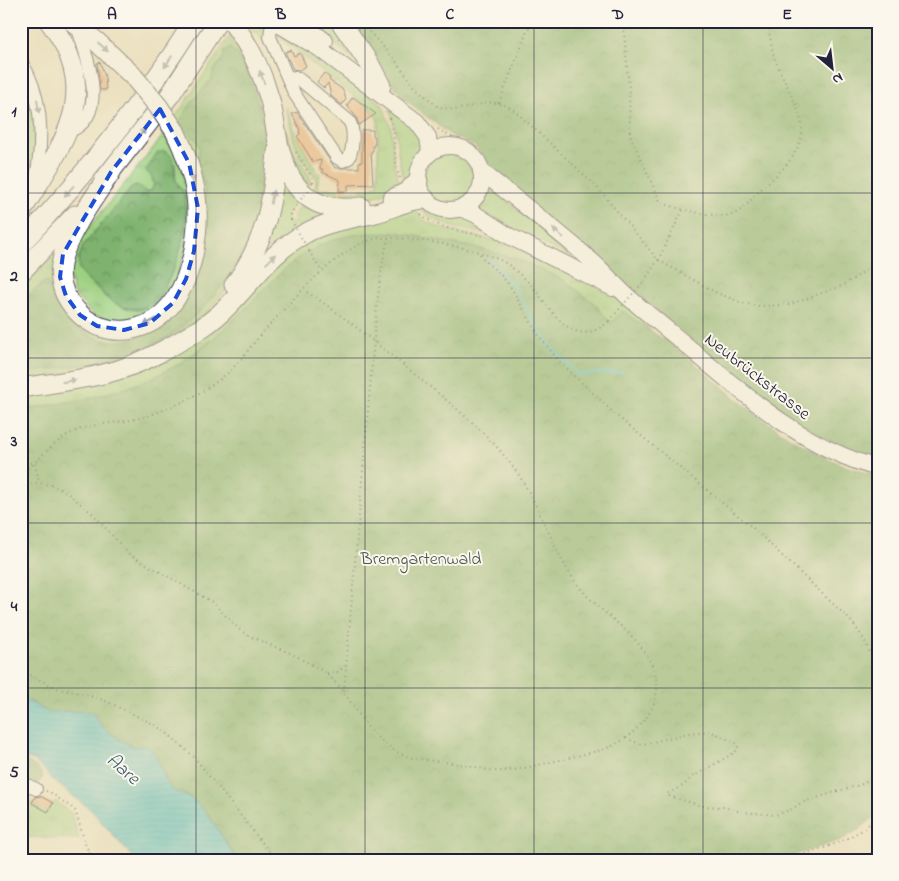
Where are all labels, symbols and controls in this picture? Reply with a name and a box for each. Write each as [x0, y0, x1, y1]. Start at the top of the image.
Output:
text: A [107, 3, 117, 27]
text: B [275, 3, 287, 27]
text: C [446, 3, 455, 27]
text: D [611, 3, 624, 27]
text: E [782, 3, 792, 27]
one-way arrow [97, 42, 110, 53]
north arrow [806, 42, 856, 92]
one-way arrow [163, 55, 173, 69]
text: N [828, 67, 847, 90]
one-way arrow [258, 69, 266, 84]
one-way arrow [35, 98, 43, 114]
text: 1 [11, 100, 17, 124]
one-way arrow [136, 127, 146, 141]
one-way arrow [188, 169, 196, 184]
one-way arrow [63, 184, 75, 196]
one-way arrow [269, 188, 277, 204]
one-way arrow [552, 228, 565, 239]
one-way arrow [265, 254, 277, 266]
text: 2 [9, 265, 18, 289]
one-way arrow [143, 318, 156, 327]
street label: Neubrückstrasse [698, 328, 816, 428]
one-way arrow [62, 376, 78, 384]
text: 3 [10, 430, 18, 454]
park label: Bremgartenwald [360, 547, 481, 574]
text: 4 [10, 595, 18, 619]
water label: Aare [100, 748, 146, 793]
text: 5 [9, 761, 19, 785]

